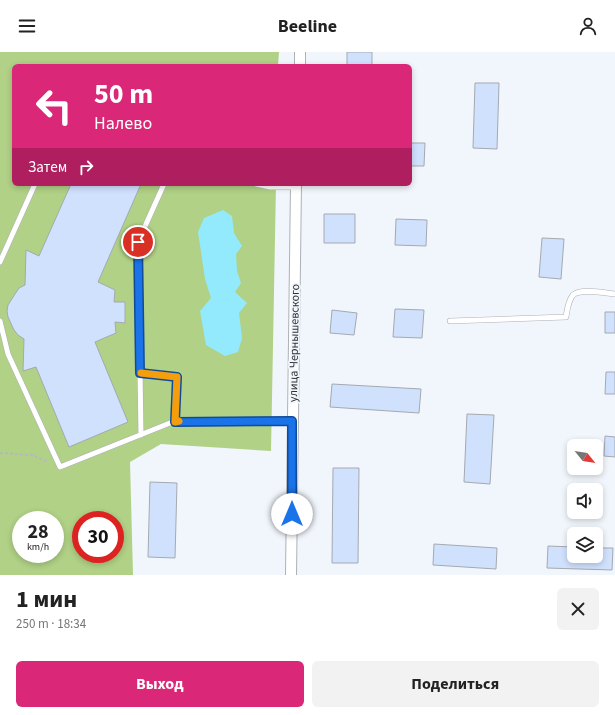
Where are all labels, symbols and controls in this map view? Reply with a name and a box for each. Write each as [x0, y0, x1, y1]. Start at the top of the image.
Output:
text: Beeline [278, 14, 337, 39]
icon: menu [16, 15, 38, 37]
icon: person [577, 15, 599, 37]
text: 50 m [94, 74, 153, 114]
icon: left [28, 80, 80, 132]
text: Налево [94, 111, 152, 136]
icon: right [75, 156, 97, 178]
text: Затем [28, 157, 67, 178]
pin [121, 225, 155, 259]
icon: arrive [127, 231, 149, 253]
street label: улица Чернышевского [285, 284, 304, 402]
north arrow [567, 439, 603, 475]
map controls [567, 439, 603, 563]
button: sound [567, 483, 603, 519]
position arrow [271, 493, 313, 535]
speed limit sign: 30 [72, 511, 124, 563]
text: 28 [27, 518, 49, 546]
button: layers [567, 527, 603, 563]
text: km/h [27, 540, 49, 554]
text: 1 мин [16, 582, 77, 617]
button: close [557, 588, 599, 630]
text: 250 m · 18:34 [16, 615, 86, 633]
button: Выход [16, 661, 304, 707]
button: Поделиться [312, 661, 599, 707]

